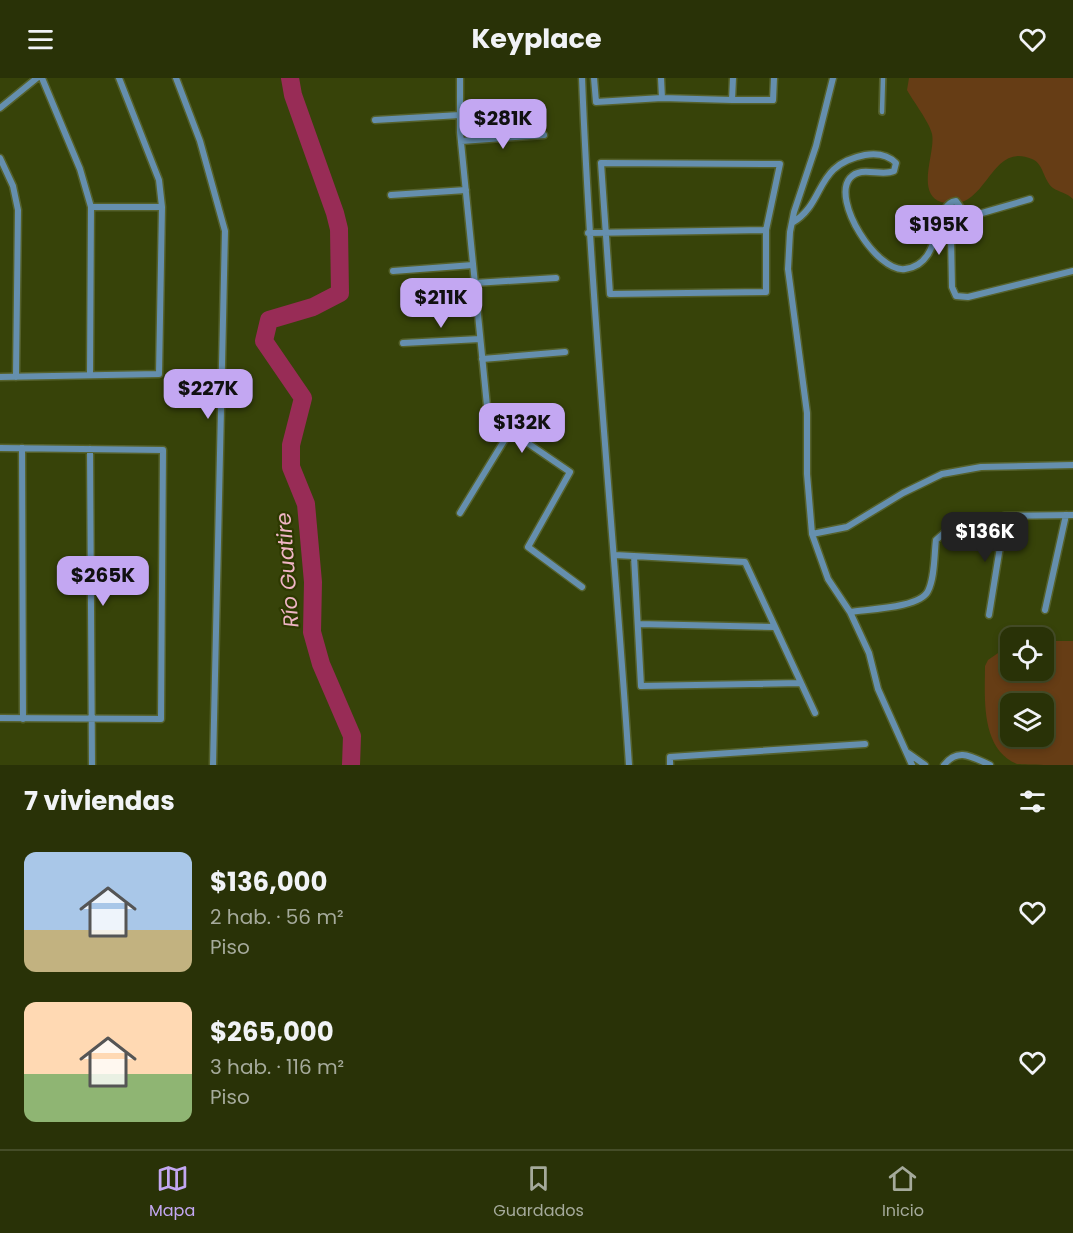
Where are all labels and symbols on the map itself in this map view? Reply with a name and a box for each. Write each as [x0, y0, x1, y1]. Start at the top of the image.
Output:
pin: $281K [461, 99, 545, 150]
pin: $195K [897, 205, 981, 256]
pin: $211K [399, 278, 483, 329]
pin: $227K [166, 369, 250, 420]
pin: $132K [480, 403, 564, 454]
water label: Río Guatire [269, 511, 305, 629]
pin: $136K [943, 512, 1027, 563]
pin: $265K [61, 556, 145, 607]

